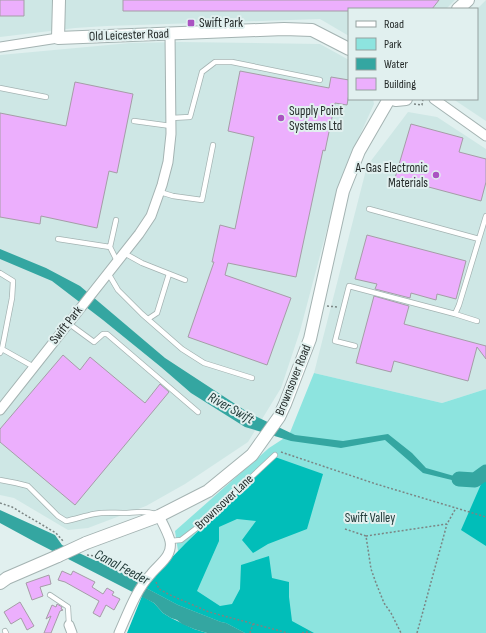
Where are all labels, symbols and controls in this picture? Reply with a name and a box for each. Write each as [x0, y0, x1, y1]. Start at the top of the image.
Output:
legend [348, 8, 478, 100]
place label: Swift Park [199, 15, 243, 31]
text: Road [384, 17, 404, 32]
marker: Swift Park [186, 18, 196, 28]
street label: Old Leicester Road [89, 26, 169, 44]
text: Park [384, 37, 402, 52]
text: Water [384, 57, 408, 72]
text: Building [384, 77, 416, 92]
place label: Supply Point Systems Ltd [289, 103, 343, 134]
marker: Supply Point Systems Ltd [276, 113, 286, 123]
place label: A-Gas Electronic Materials [355, 160, 428, 191]
marker: A-Gas Electronic Materials [431, 170, 441, 180]
street label: Swift Park [46, 303, 86, 347]
street label: Brownsover Road [272, 342, 314, 418]
water label: River Swift [205, 388, 258, 428]
street label: Brownsover Lane [191, 471, 257, 533]
park label: Swift Valley [345, 510, 395, 526]
water label: Canal Feeder [92, 546, 153, 589]

